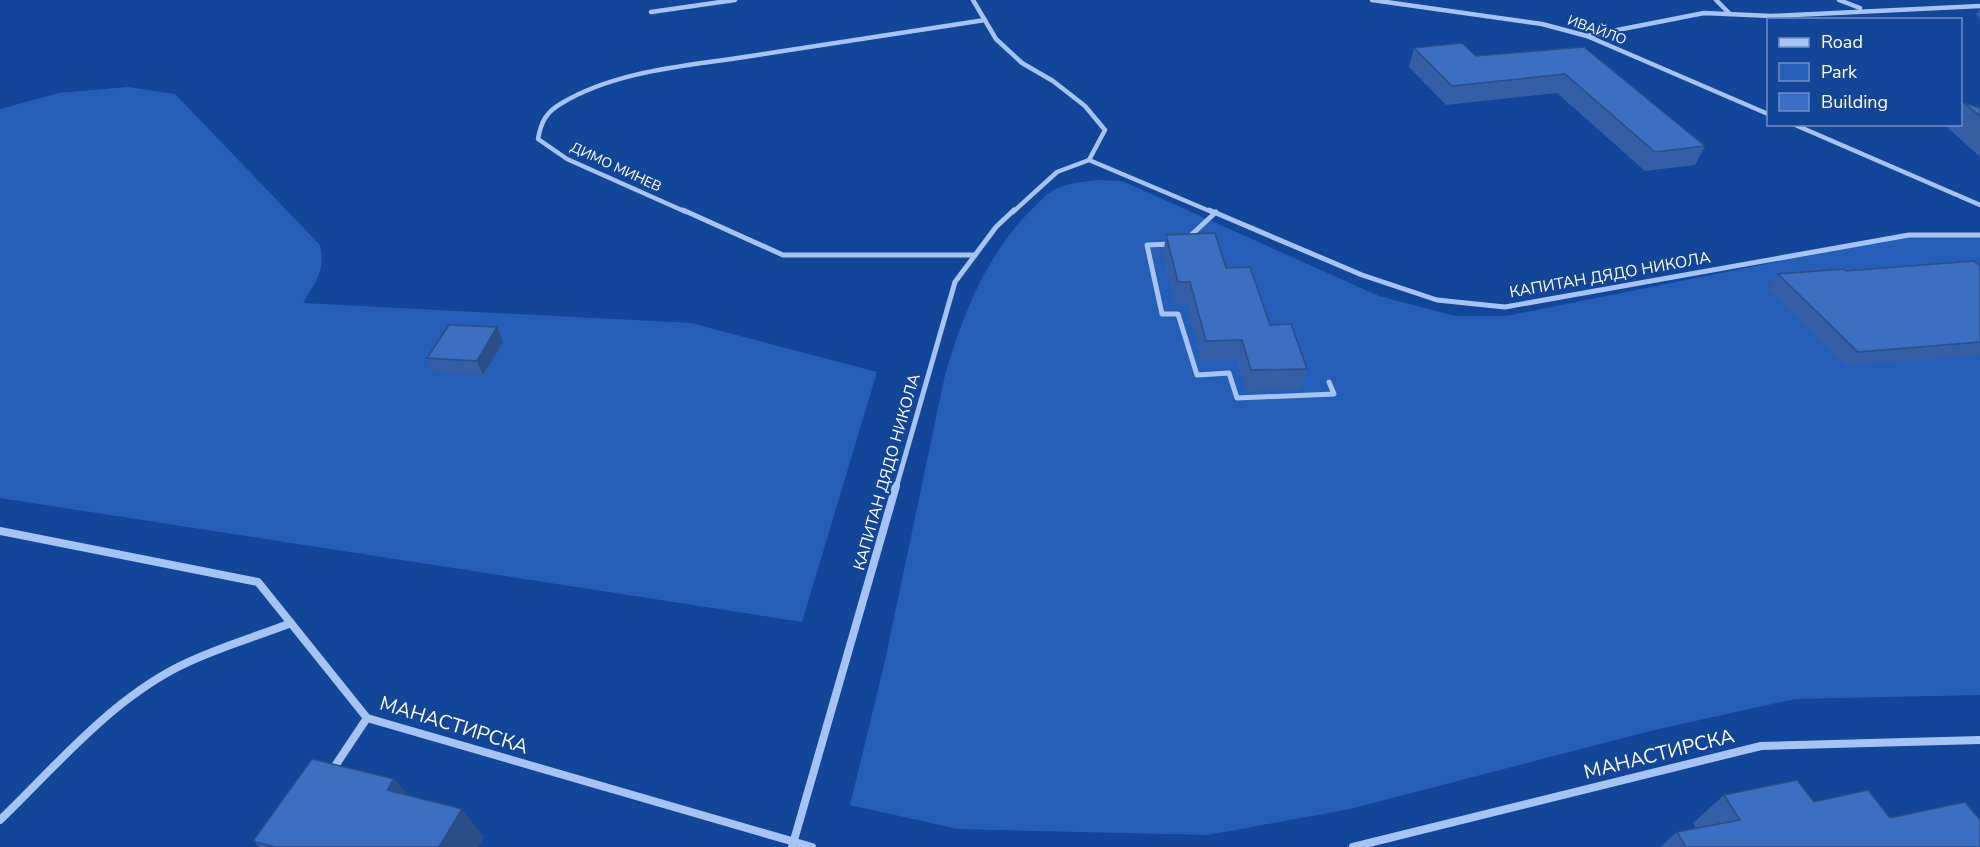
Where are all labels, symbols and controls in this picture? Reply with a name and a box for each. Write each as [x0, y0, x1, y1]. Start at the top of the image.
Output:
street label: ИВАЙЛО [1565, 11, 1629, 49]
legend [1767, 18, 1962, 126]
text: Road [1821, 30, 1863, 54]
text: Park [1821, 60, 1858, 84]
text: Building [1821, 90, 1888, 114]
street label: ДИМО МИНЕВ [567, 138, 665, 196]
street label: КАПИТАН ДЯДО НИКОЛА [1508, 246, 1713, 304]
street label: КАПИТАН ДЯДО НИКОЛА [848, 371, 926, 573]
street label: МАНАСТИРСКА [376, 690, 532, 761]
street label: МАНАСТИРСКА [1581, 722, 1737, 786]

